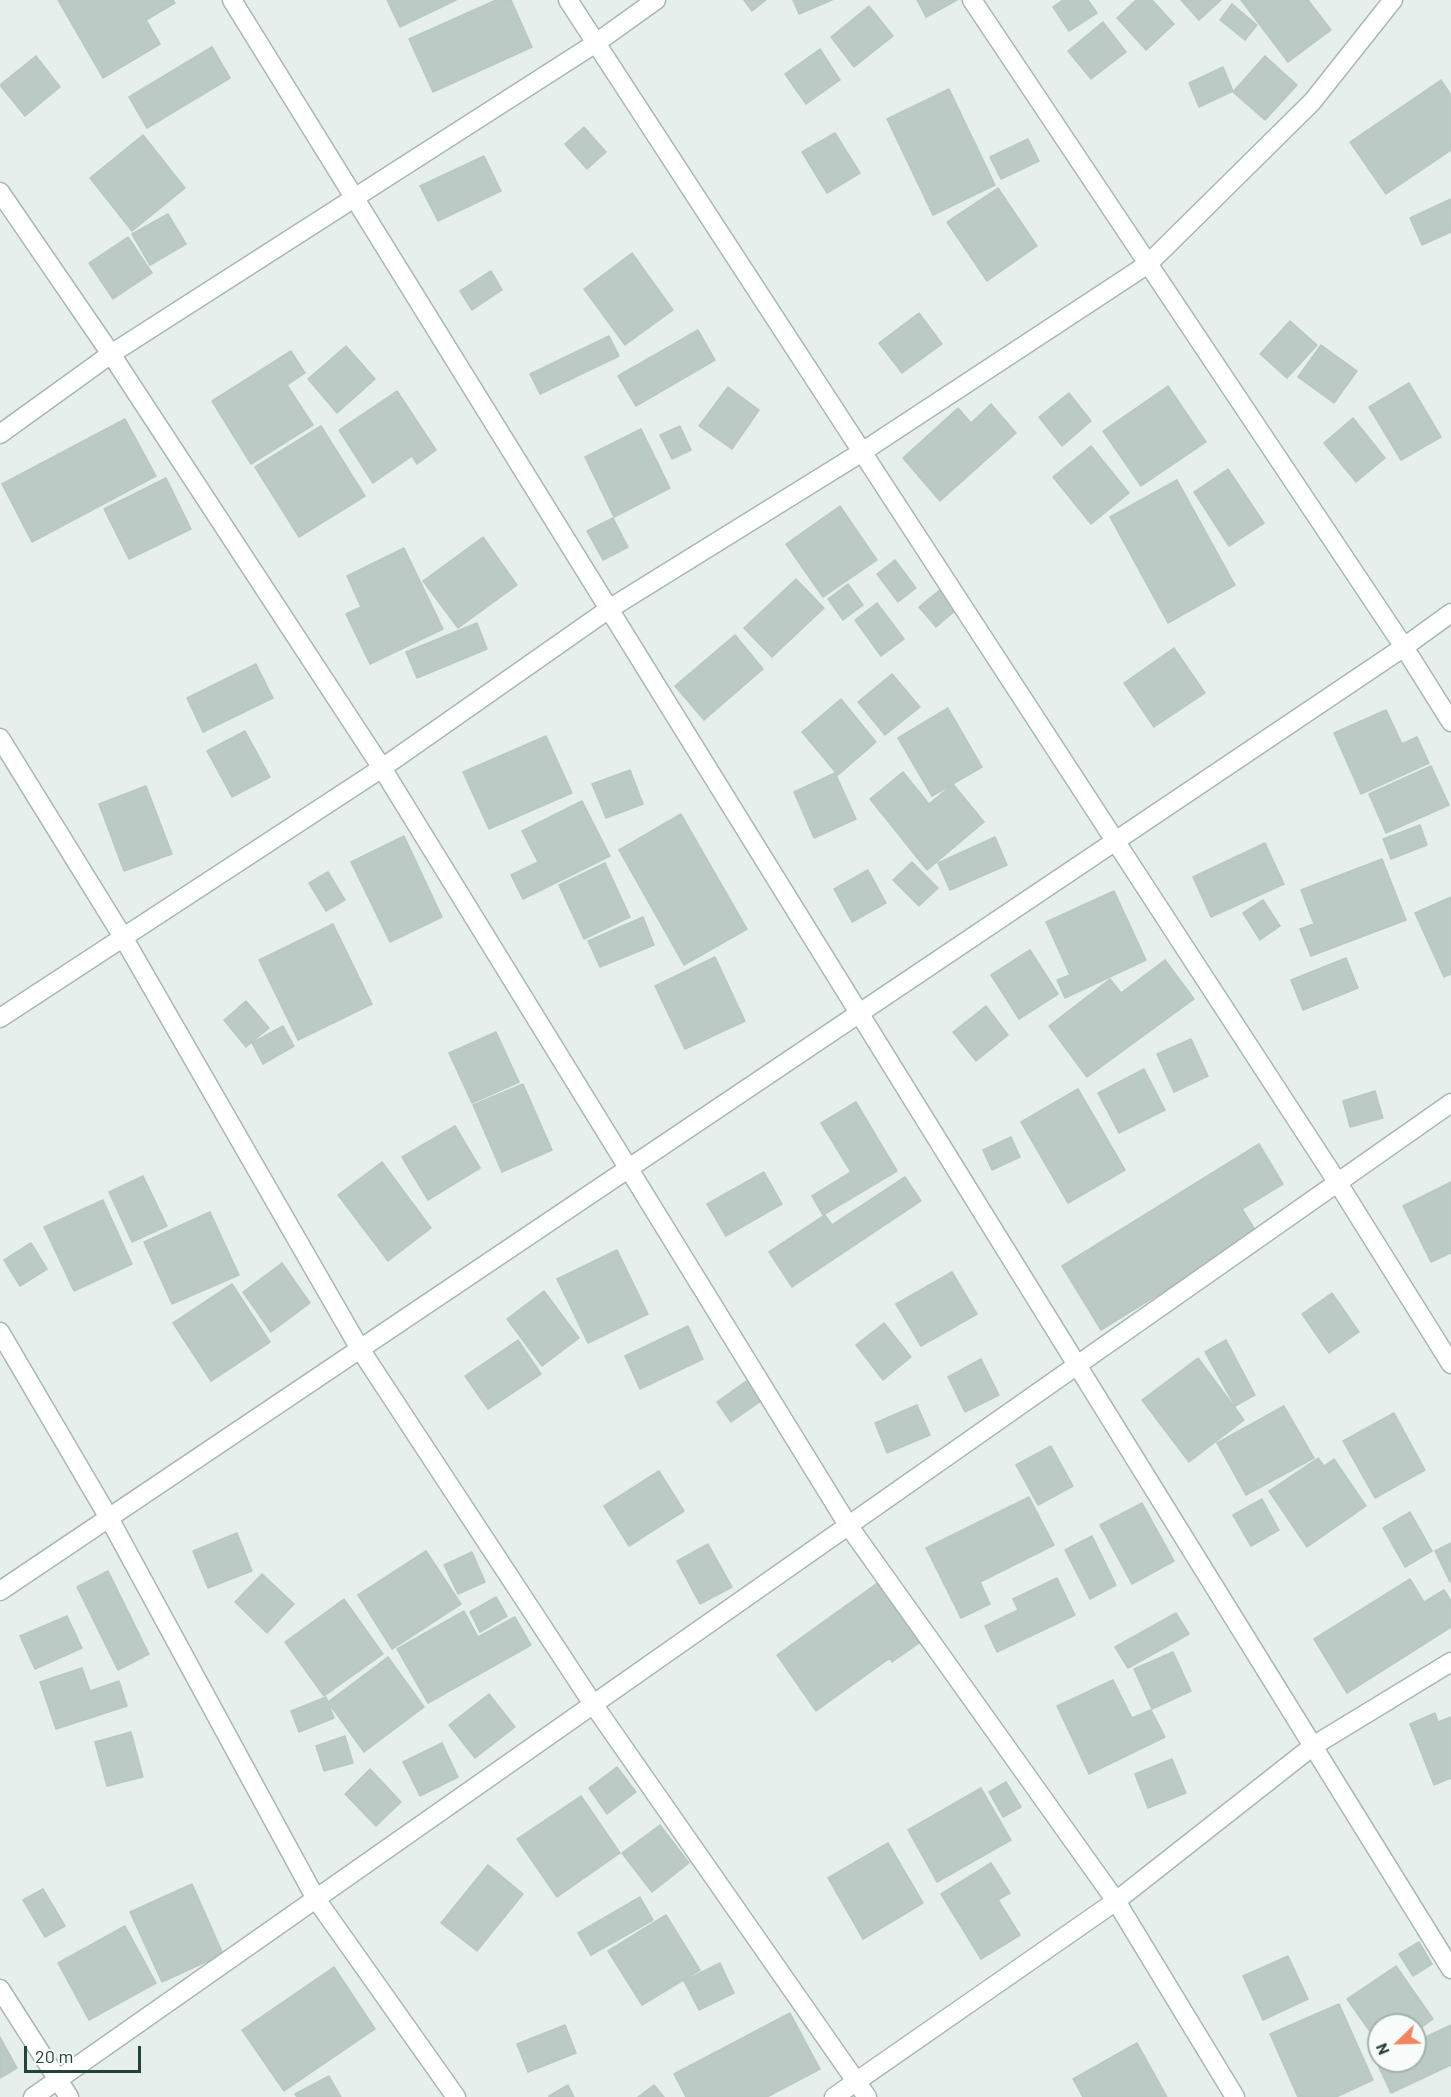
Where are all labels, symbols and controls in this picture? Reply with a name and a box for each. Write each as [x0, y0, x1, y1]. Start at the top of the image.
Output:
north arrow [1367, 2013, 1427, 2073]
scale bar [27, 2034, 144, 2072]
text: N [1371, 2041, 1393, 2058]
text: 20 m [35, 2045, 73, 2067]

